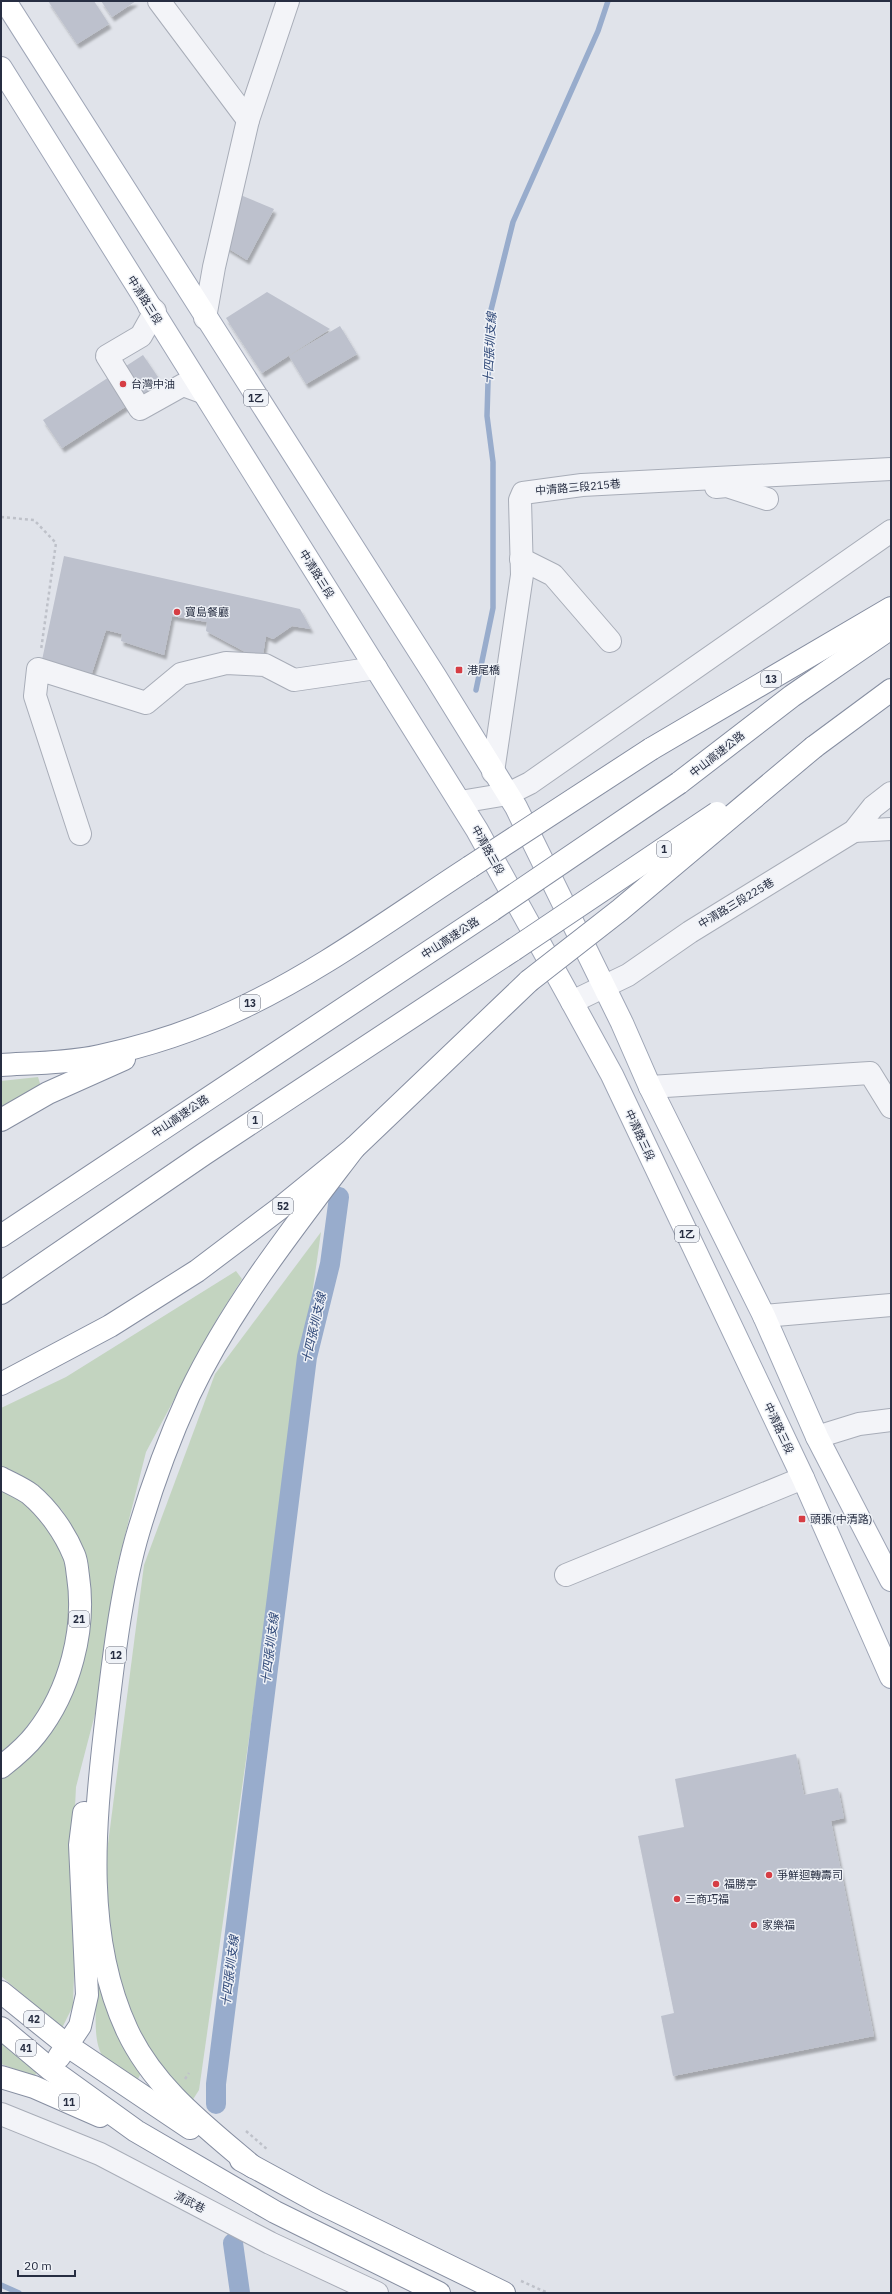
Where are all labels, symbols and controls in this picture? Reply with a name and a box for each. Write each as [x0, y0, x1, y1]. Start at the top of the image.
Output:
street label: 中清路三段 [124, 273, 166, 327]
water label: 十四張圳支線 [480, 310, 499, 384]
place label: 台灣中油 [131, 377, 175, 391]
marker: 台灣中油 [118, 379, 128, 389]
road number: 1乙 [244, 390, 268, 406]
street label: 中清路三段215巷 [535, 476, 621, 498]
street label: 中清路三段 [296, 547, 338, 601]
place label: 寶島餐廳 [185, 605, 229, 619]
marker: 寶島餐廳 [172, 607, 182, 617]
place label: 港尾橋 [467, 663, 500, 677]
marker: 港尾橋 [454, 665, 464, 675]
road number: 13 [761, 671, 781, 687]
street label: 中山高速公路 [687, 728, 747, 780]
street label: 中清路三段 [469, 823, 507, 877]
road number: 1 [657, 841, 671, 857]
street label: 中清路三段225巷 [696, 875, 776, 931]
street label: 中山高速公路 [419, 914, 481, 962]
road number: 13 [240, 995, 260, 1011]
street label: 中山高速公路 [149, 1092, 211, 1140]
street label: 中清路三段 [622, 1107, 658, 1163]
road number: 1 [248, 1112, 262, 1128]
road number: 52 [273, 1198, 293, 1214]
road number: 1乙 [675, 1226, 699, 1242]
water label: 十四張圳支線 [298, 1289, 329, 1365]
street label: 中清路三段 [761, 1400, 797, 1456]
place label: 頭張(中清路) [810, 1512, 872, 1526]
marker: 頭張(中清路) [797, 1514, 807, 1524]
water label: 十四張圳支線 [258, 1610, 282, 1686]
road number: 21 [69, 1611, 89, 1627]
road number: 12 [106, 1647, 126, 1663]
place label: 爭鮮迴轉壽司 [777, 1868, 843, 1882]
marker: 爭鮮迴轉壽司 [764, 1870, 774, 1880]
place label: 福勝亭 [724, 1877, 757, 1891]
marker: 福勝亭 [711, 1879, 721, 1889]
place label: 三商巧福 [685, 1892, 729, 1906]
marker: 三商巧福 [672, 1894, 682, 1904]
place label: 家樂福 [762, 1918, 795, 1932]
marker: 家樂福 [749, 1920, 759, 1930]
water label: 十四張圳支線 [218, 1932, 242, 2008]
road number: 42 [24, 2011, 44, 2027]
road number: 41 [16, 2040, 36, 2056]
road number: 11 [59, 2094, 79, 2110]
street label: 清武巷 [172, 2188, 208, 2216]
scale bar [18, 2252, 75, 2278]
text: 20 m [24, 2258, 52, 2273]

